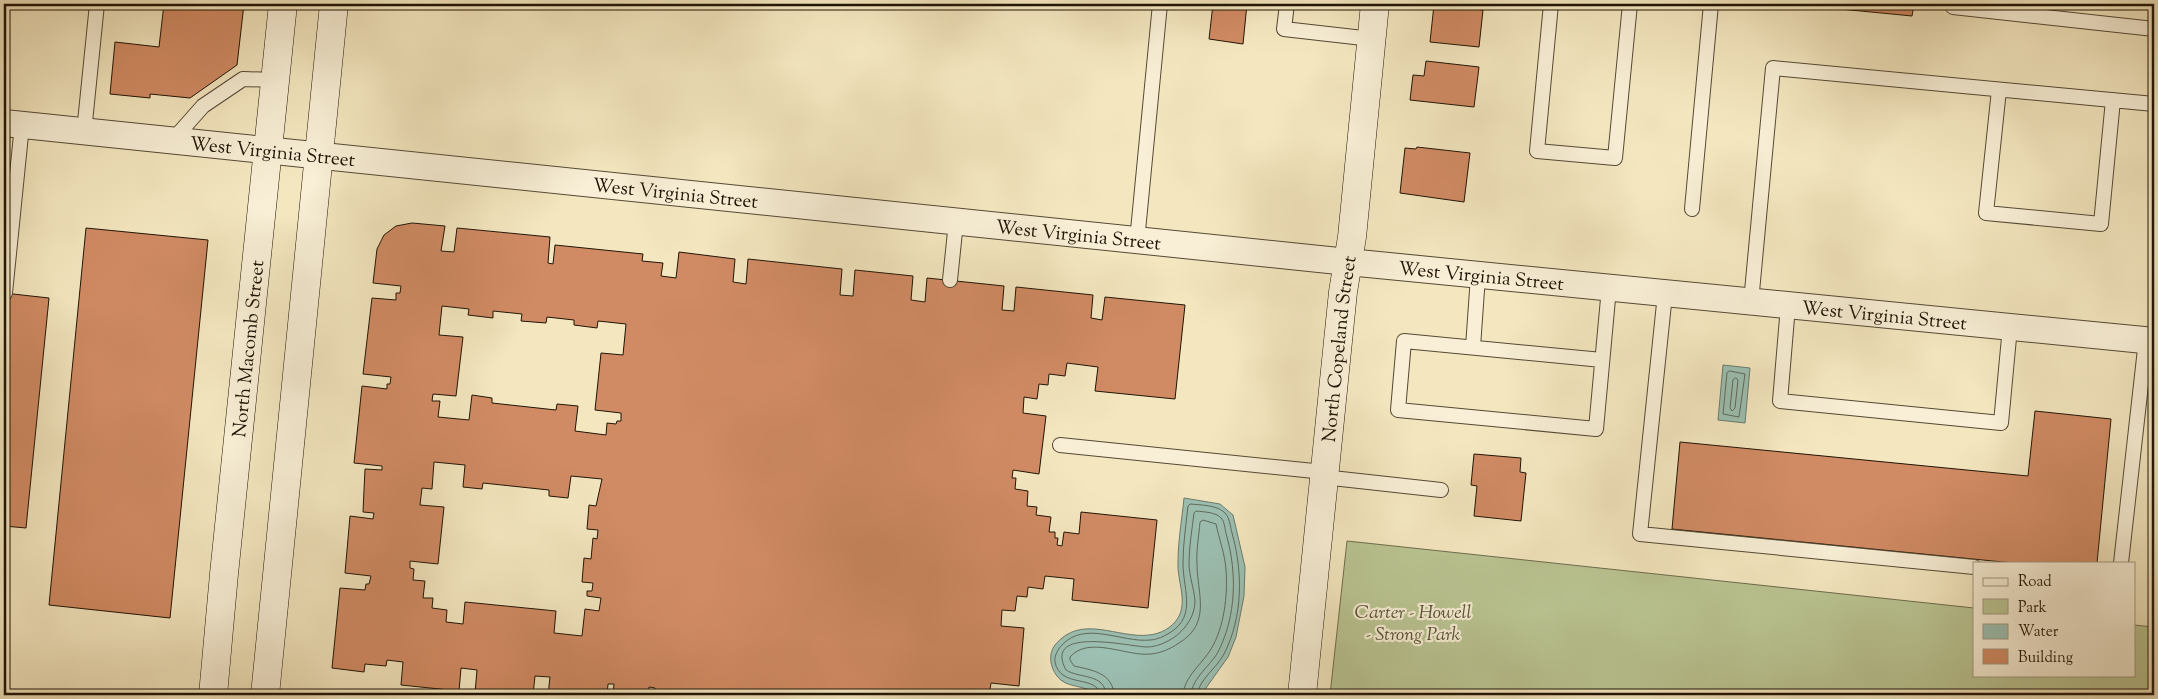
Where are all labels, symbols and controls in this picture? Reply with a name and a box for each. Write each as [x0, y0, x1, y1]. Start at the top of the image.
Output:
street label: West Virginia Street [188, 131, 357, 175]
street label: West Virginia Street [591, 173, 760, 217]
street label: West Virginia Street [994, 215, 1162, 259]
street label: North Copeland Street [1317, 254, 1365, 444]
street label: West Virginia Street [1397, 256, 1565, 299]
street label: North Macomb Street [227, 258, 272, 439]
street label: West Virginia Street [1800, 296, 1968, 339]
legend [1973, 562, 2136, 676]
text: Road [2018, 572, 2052, 593]
text: Park [2018, 598, 2047, 619]
park label: Carter - Howell - Strong Park [1355, 600, 1471, 649]
text: Water [2018, 622, 2059, 643]
text: Building [2018, 648, 2073, 669]

